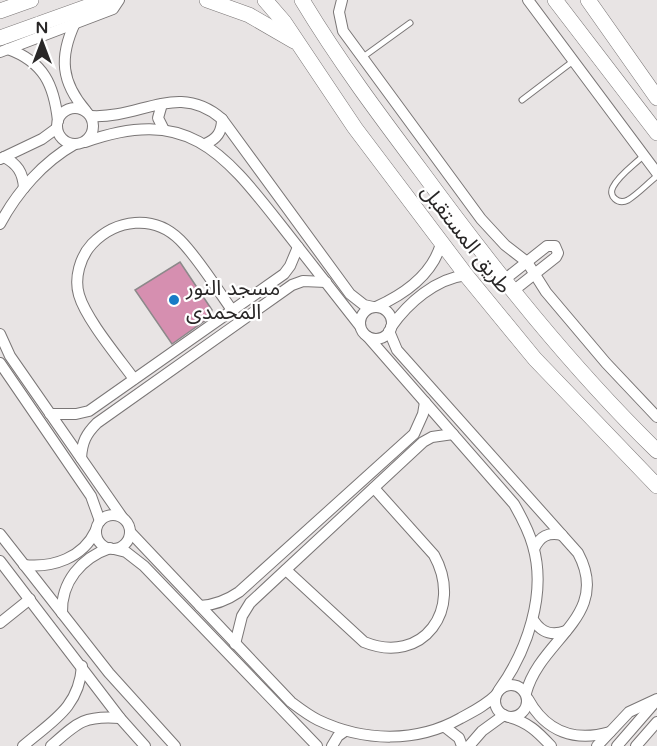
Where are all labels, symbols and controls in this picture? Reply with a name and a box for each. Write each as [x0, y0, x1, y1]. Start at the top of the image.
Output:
north arrow [12, 12, 72, 72]
text: N [36, 18, 48, 38]
street label: طريق المستقبل [416, 179, 516, 299]
place label: مسجد النور المحمدى [185, 276, 280, 325]
marker: مسجد النور المحمدى [167, 293, 181, 307]

